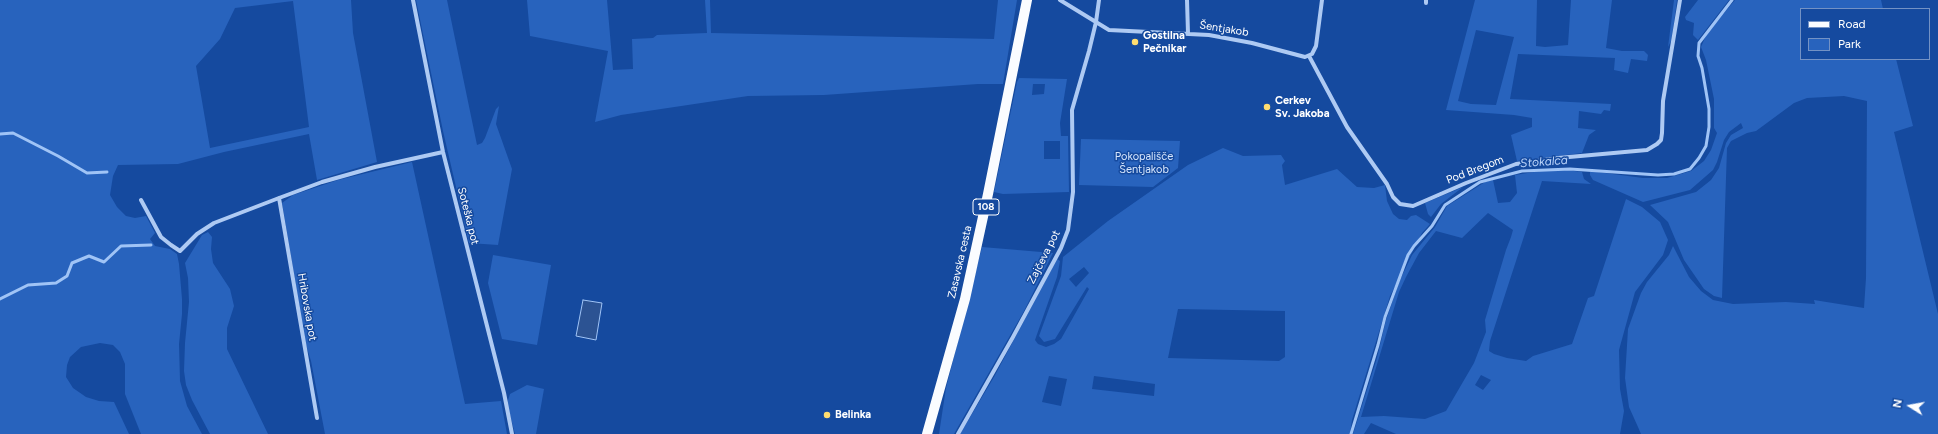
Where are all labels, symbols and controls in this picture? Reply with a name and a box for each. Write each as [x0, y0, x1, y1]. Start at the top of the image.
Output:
legend [1800, 8, 1930, 60]
text: Road [1838, 17, 1866, 31]
street label: Šentjakob [1198, 19, 1250, 39]
place label: Gostilna Pečnikar [1143, 29, 1186, 55]
marker: Gostilna Pečnikar [1130, 37, 1140, 47]
text: Park [1838, 37, 1861, 51]
place label: Cerkev Sv. Jakoba [1275, 94, 1330, 120]
marker: Cerkev Sv. Jakoba [1262, 102, 1272, 112]
park label: Pokopališče Šentjakob [1115, 150, 1173, 176]
street label: Pod Bregom [1444, 153, 1506, 187]
water label: Stokalca [1520, 153, 1568, 171]
street label: Soteška pot [454, 186, 482, 246]
road number: 108 [973, 199, 999, 215]
street label: Zasavska cesta [945, 224, 975, 300]
street label: Zajčeva pot [1025, 228, 1063, 286]
street label: Hribovska pot [295, 272, 319, 342]
north arrow [1890, 386, 1930, 426]
text: N [1891, 398, 1905, 409]
place label: Belinka [835, 408, 871, 422]
marker: Belinka [822, 410, 832, 420]

